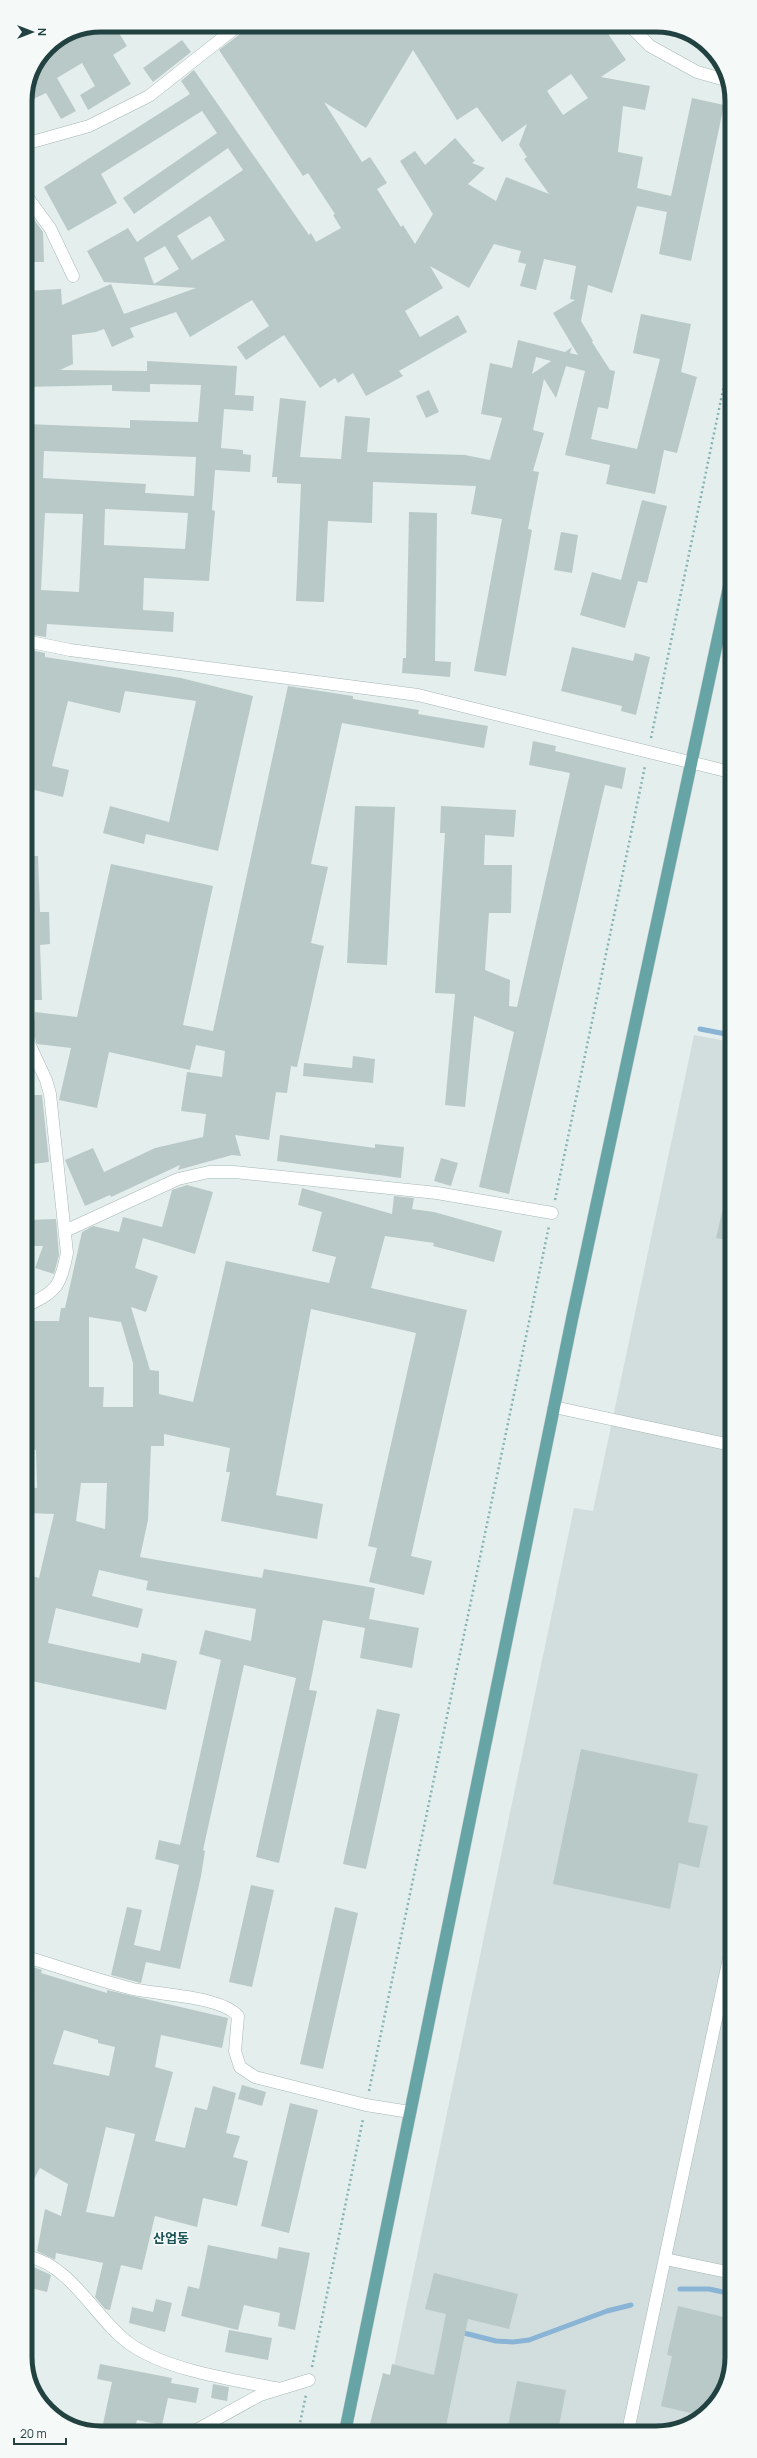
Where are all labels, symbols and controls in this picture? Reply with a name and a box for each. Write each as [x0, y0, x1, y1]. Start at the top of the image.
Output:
north arrow [12, 12, 52, 52]
text: N [35, 28, 50, 36]
district label: 산업동 [153, 2229, 189, 2247]
scale bar [14, 2420, 66, 2446]
text: 20 m [20, 2425, 47, 2442]

